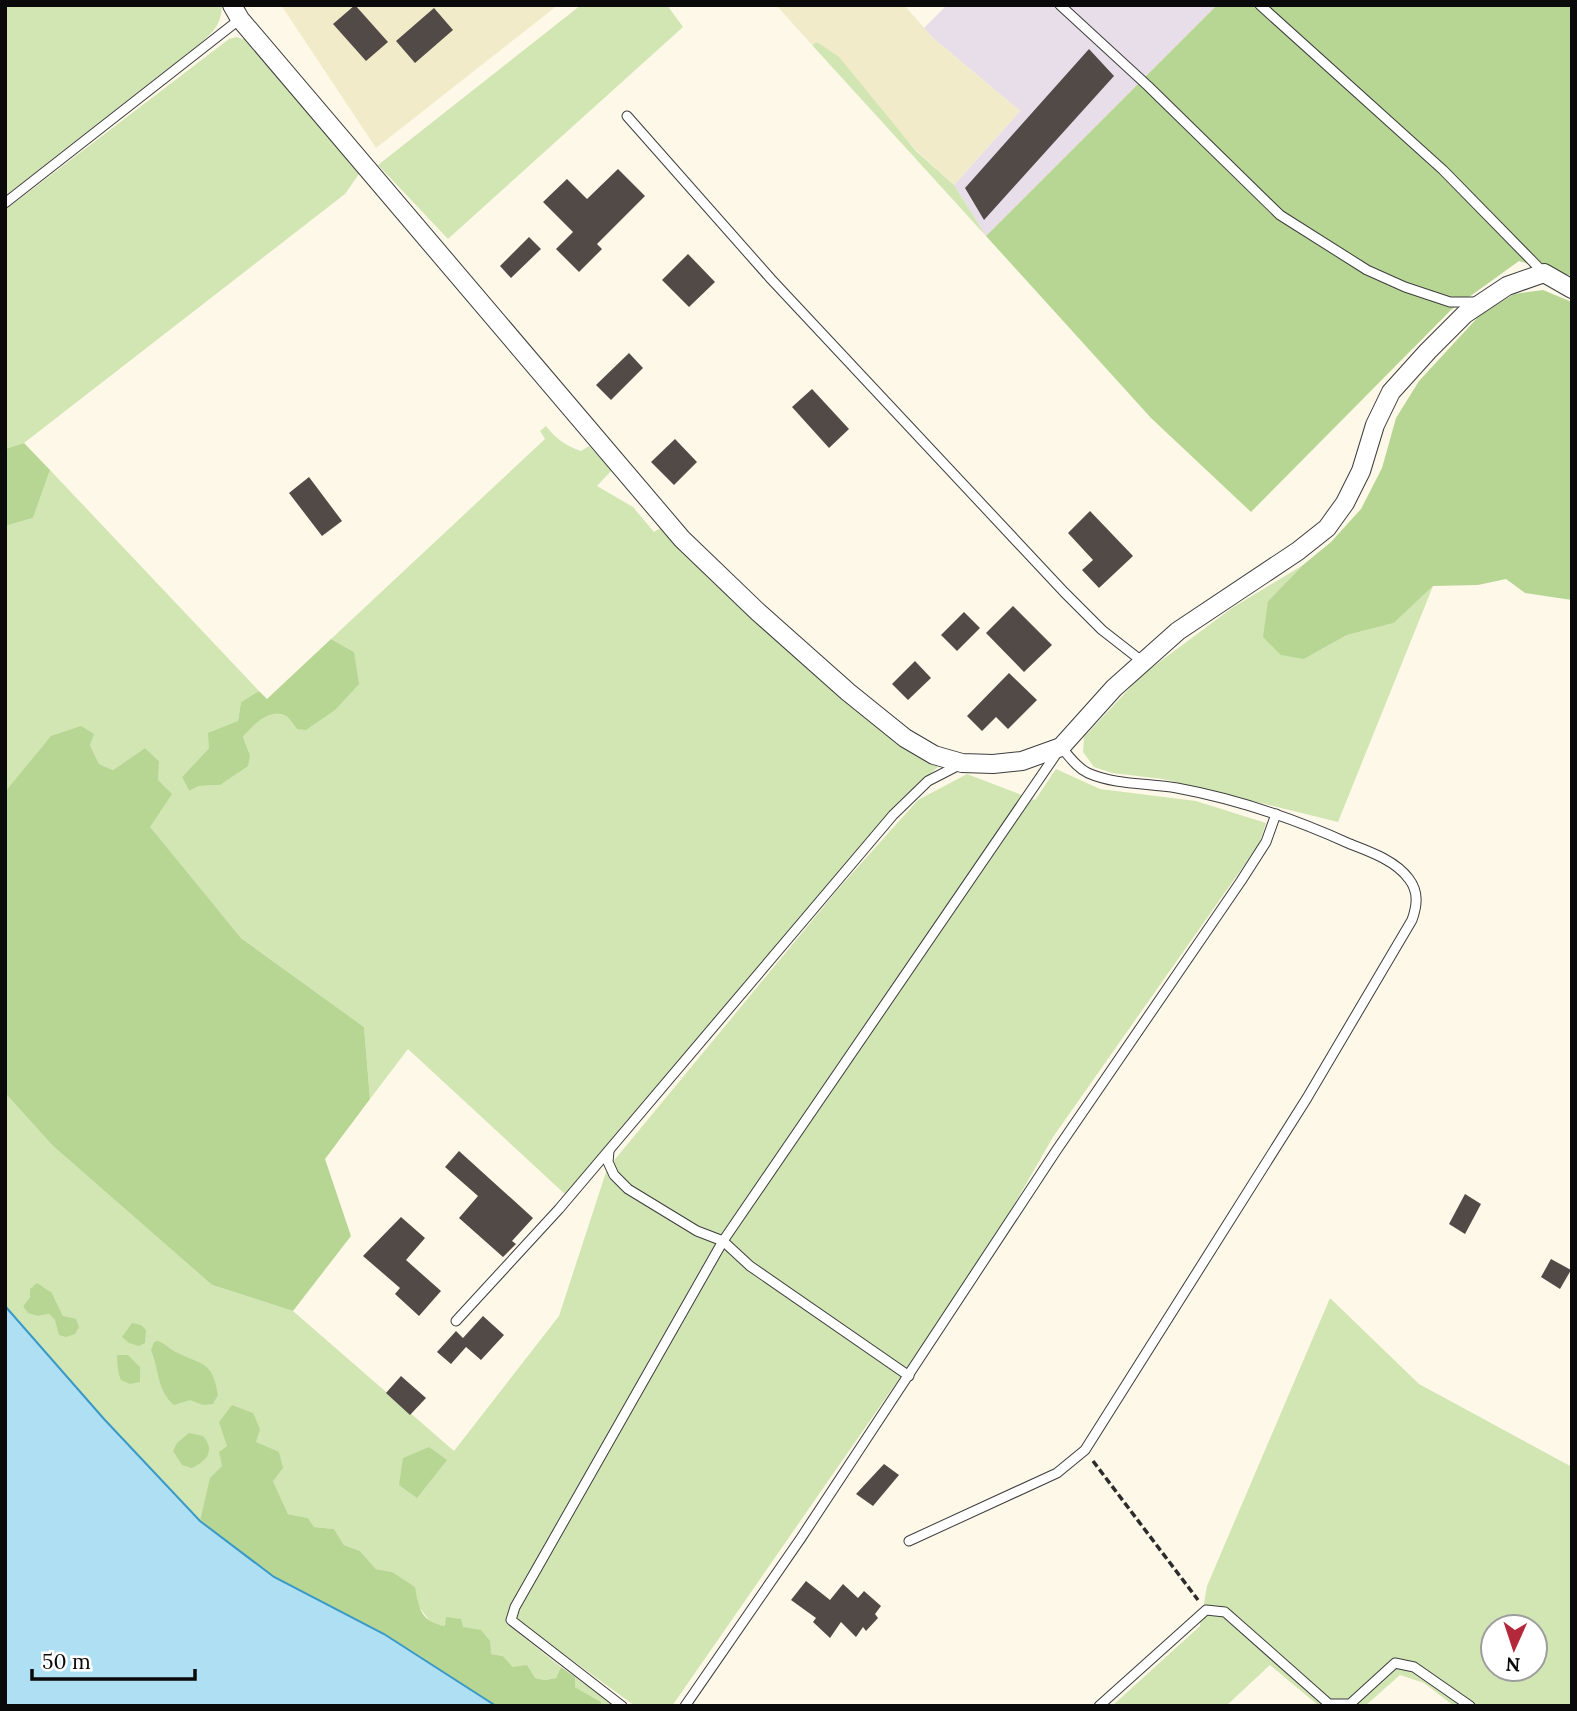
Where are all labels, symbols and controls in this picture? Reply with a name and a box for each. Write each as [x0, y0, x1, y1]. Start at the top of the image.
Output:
north arrow [1479, 1613, 1549, 1683]
scale bar [32, 1638, 194, 1682]
text: 50 m [42, 1648, 91, 1675]
text: N [1505, 1653, 1521, 1677]

